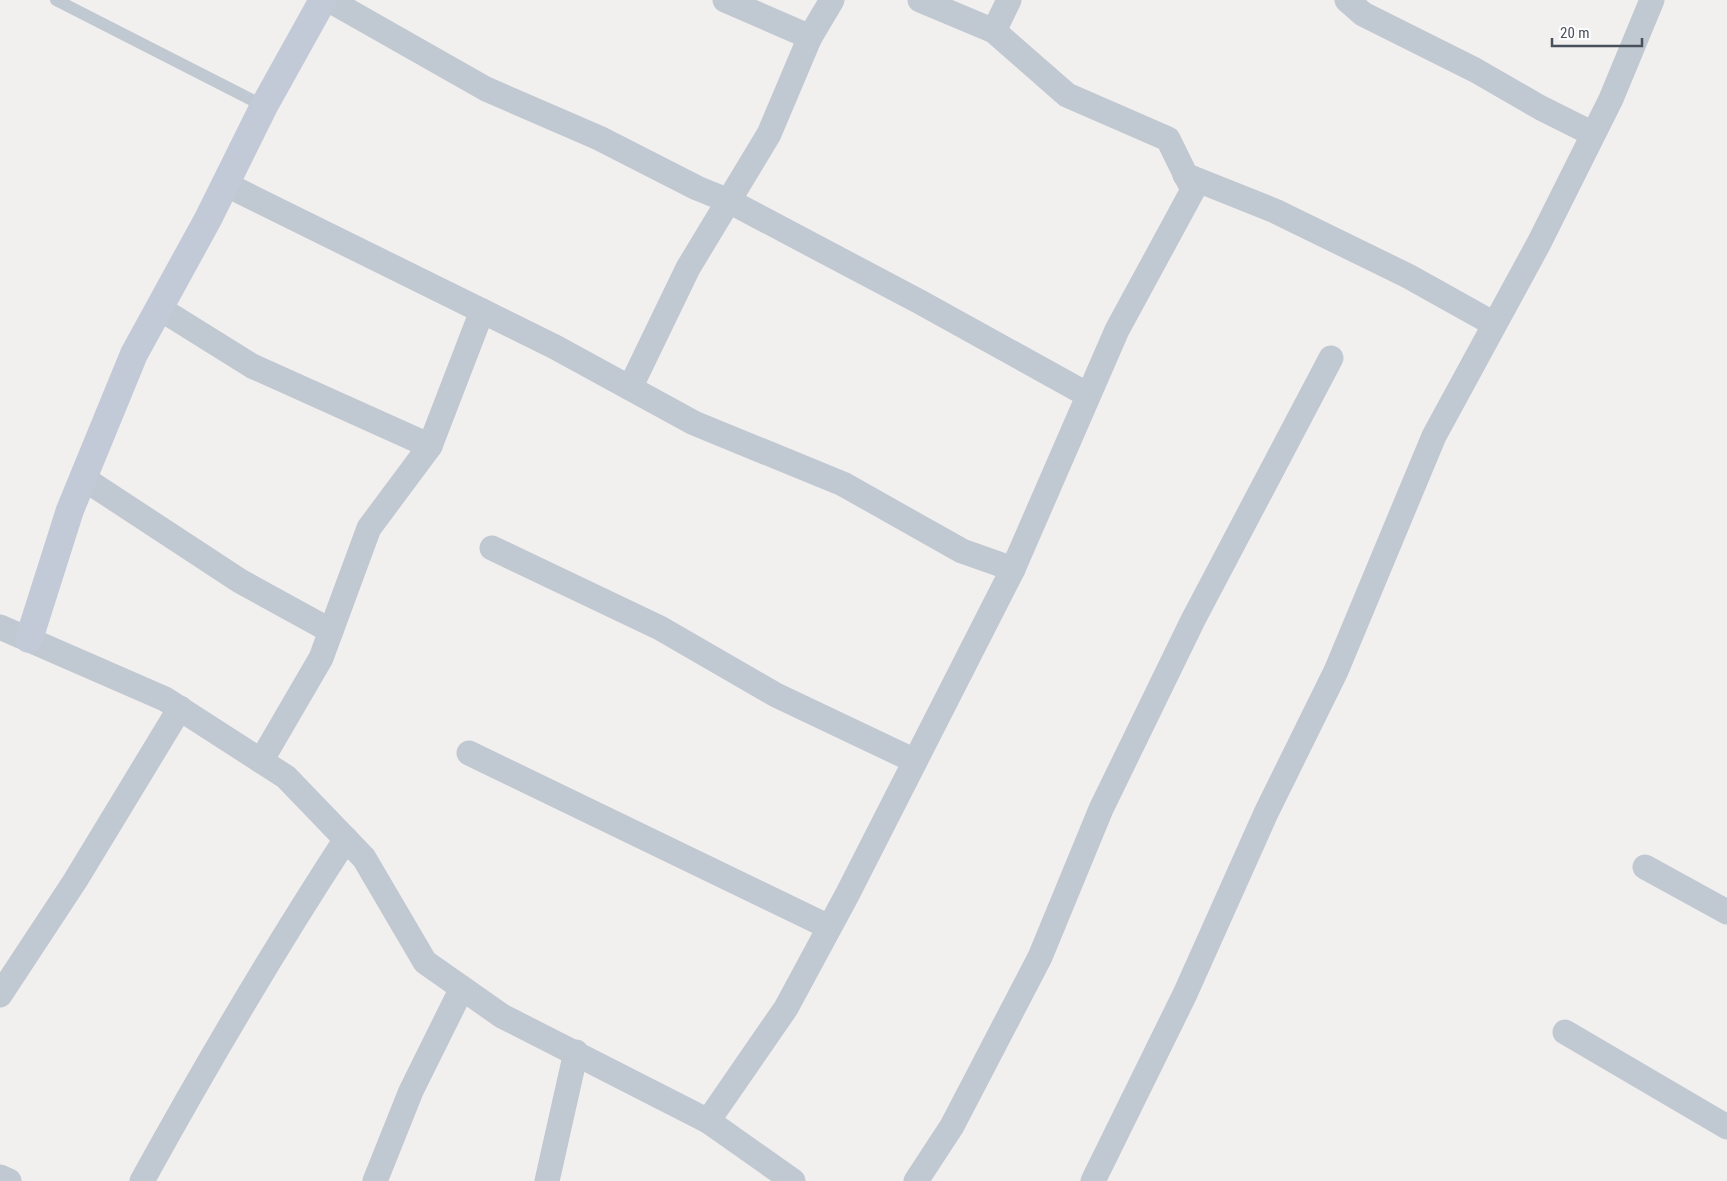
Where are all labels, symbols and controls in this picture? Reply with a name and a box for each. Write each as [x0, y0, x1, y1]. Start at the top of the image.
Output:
scale bar [1552, 15, 1642, 47]
text: 20 m [1560, 24, 1590, 42]

